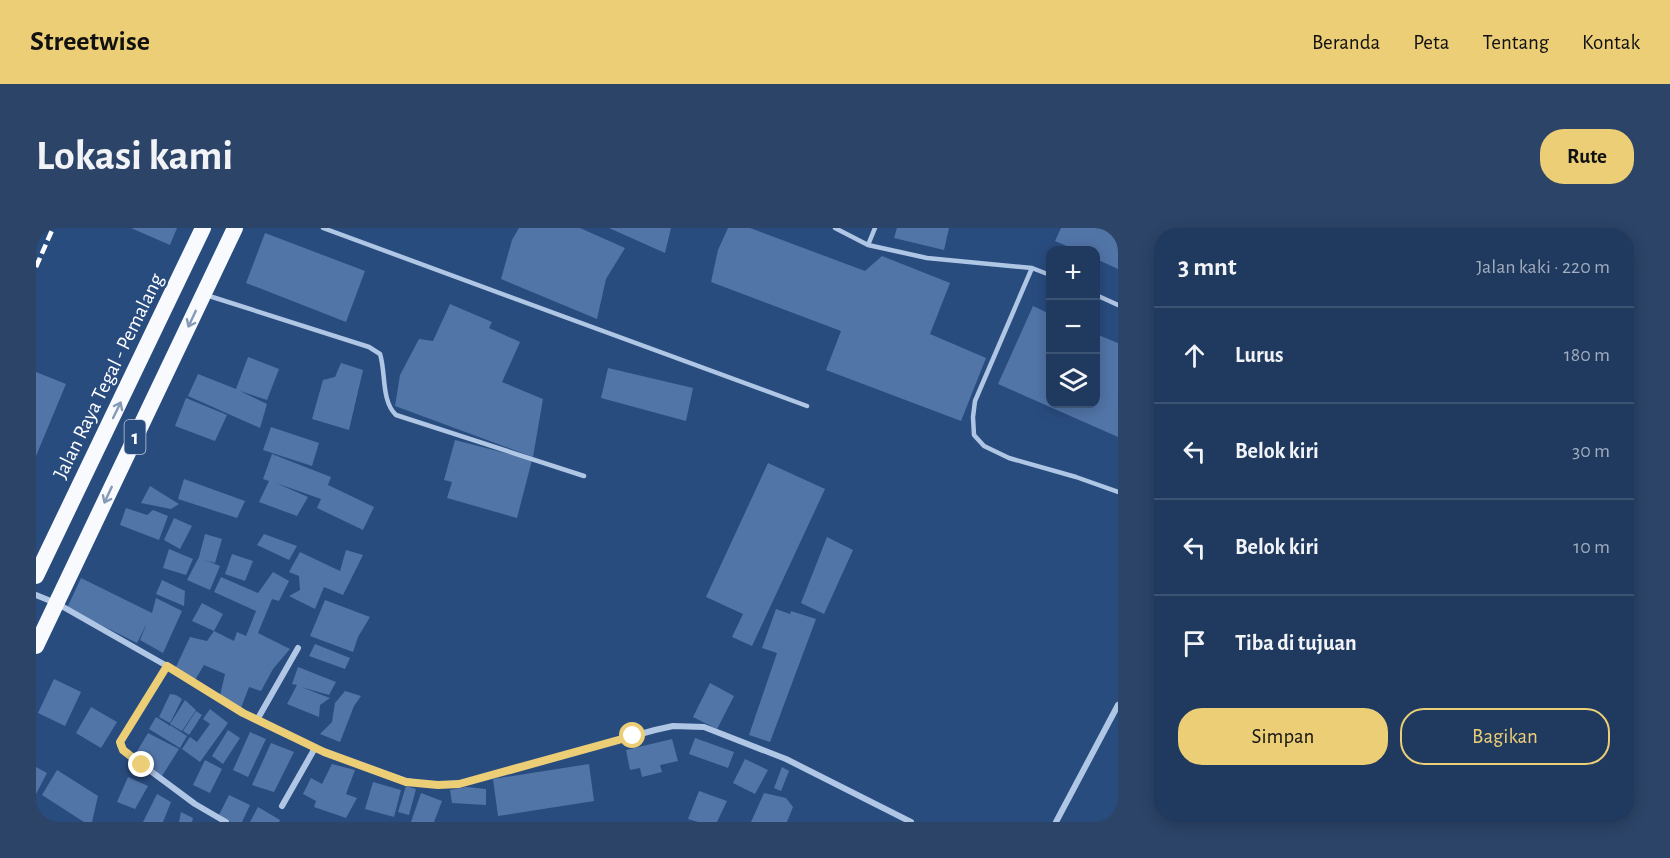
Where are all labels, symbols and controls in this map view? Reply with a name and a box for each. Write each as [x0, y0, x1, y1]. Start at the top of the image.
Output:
text: Streetwise [30, 28, 150, 56]
text: Beranda [1312, 32, 1380, 53]
text: Peta [1413, 32, 1449, 53]
text: Tentang [1482, 32, 1549, 53]
text: Kontak [1582, 32, 1640, 53]
button: Rute [1540, 129, 1634, 184]
text: Lokasi kami [36, 135, 233, 177]
map controls [1046, 246, 1100, 408]
button: + [1046, 246, 1100, 300]
text: 3 mnt [1178, 254, 1237, 280]
text: Jalan kaki · 220 m [1476, 257, 1610, 277]
street label: Jalan Raya Tegal - Pemalang [50, 269, 168, 482]
button: − [1046, 300, 1100, 354]
one-way arrow [185, 309, 197, 327]
icon: ahead [1178, 339, 1211, 372]
text: Lurus [1235, 344, 1284, 366]
text: 180 m [1564, 345, 1610, 365]
button: layers [1046, 354, 1100, 408]
one-way arrow [111, 402, 123, 420]
road number: 1 [124, 420, 146, 454]
icon: left [1178, 435, 1211, 468]
text: Belok kiri [1235, 440, 1319, 462]
text: 30 m [1572, 441, 1610, 461]
one-way arrow [102, 485, 114, 503]
icon: left [1178, 531, 1211, 564]
text: Belok kiri [1235, 536, 1319, 558]
text: 10 m [1573, 537, 1610, 557]
icon: arrive [1178, 627, 1211, 660]
text: Tiba di tujuan [1235, 632, 1357, 654]
button: Simpan [1178, 708, 1388, 765]
button: Bagikan [1400, 708, 1610, 765]
route start [619, 722, 645, 748]
route end [128, 751, 154, 777]

